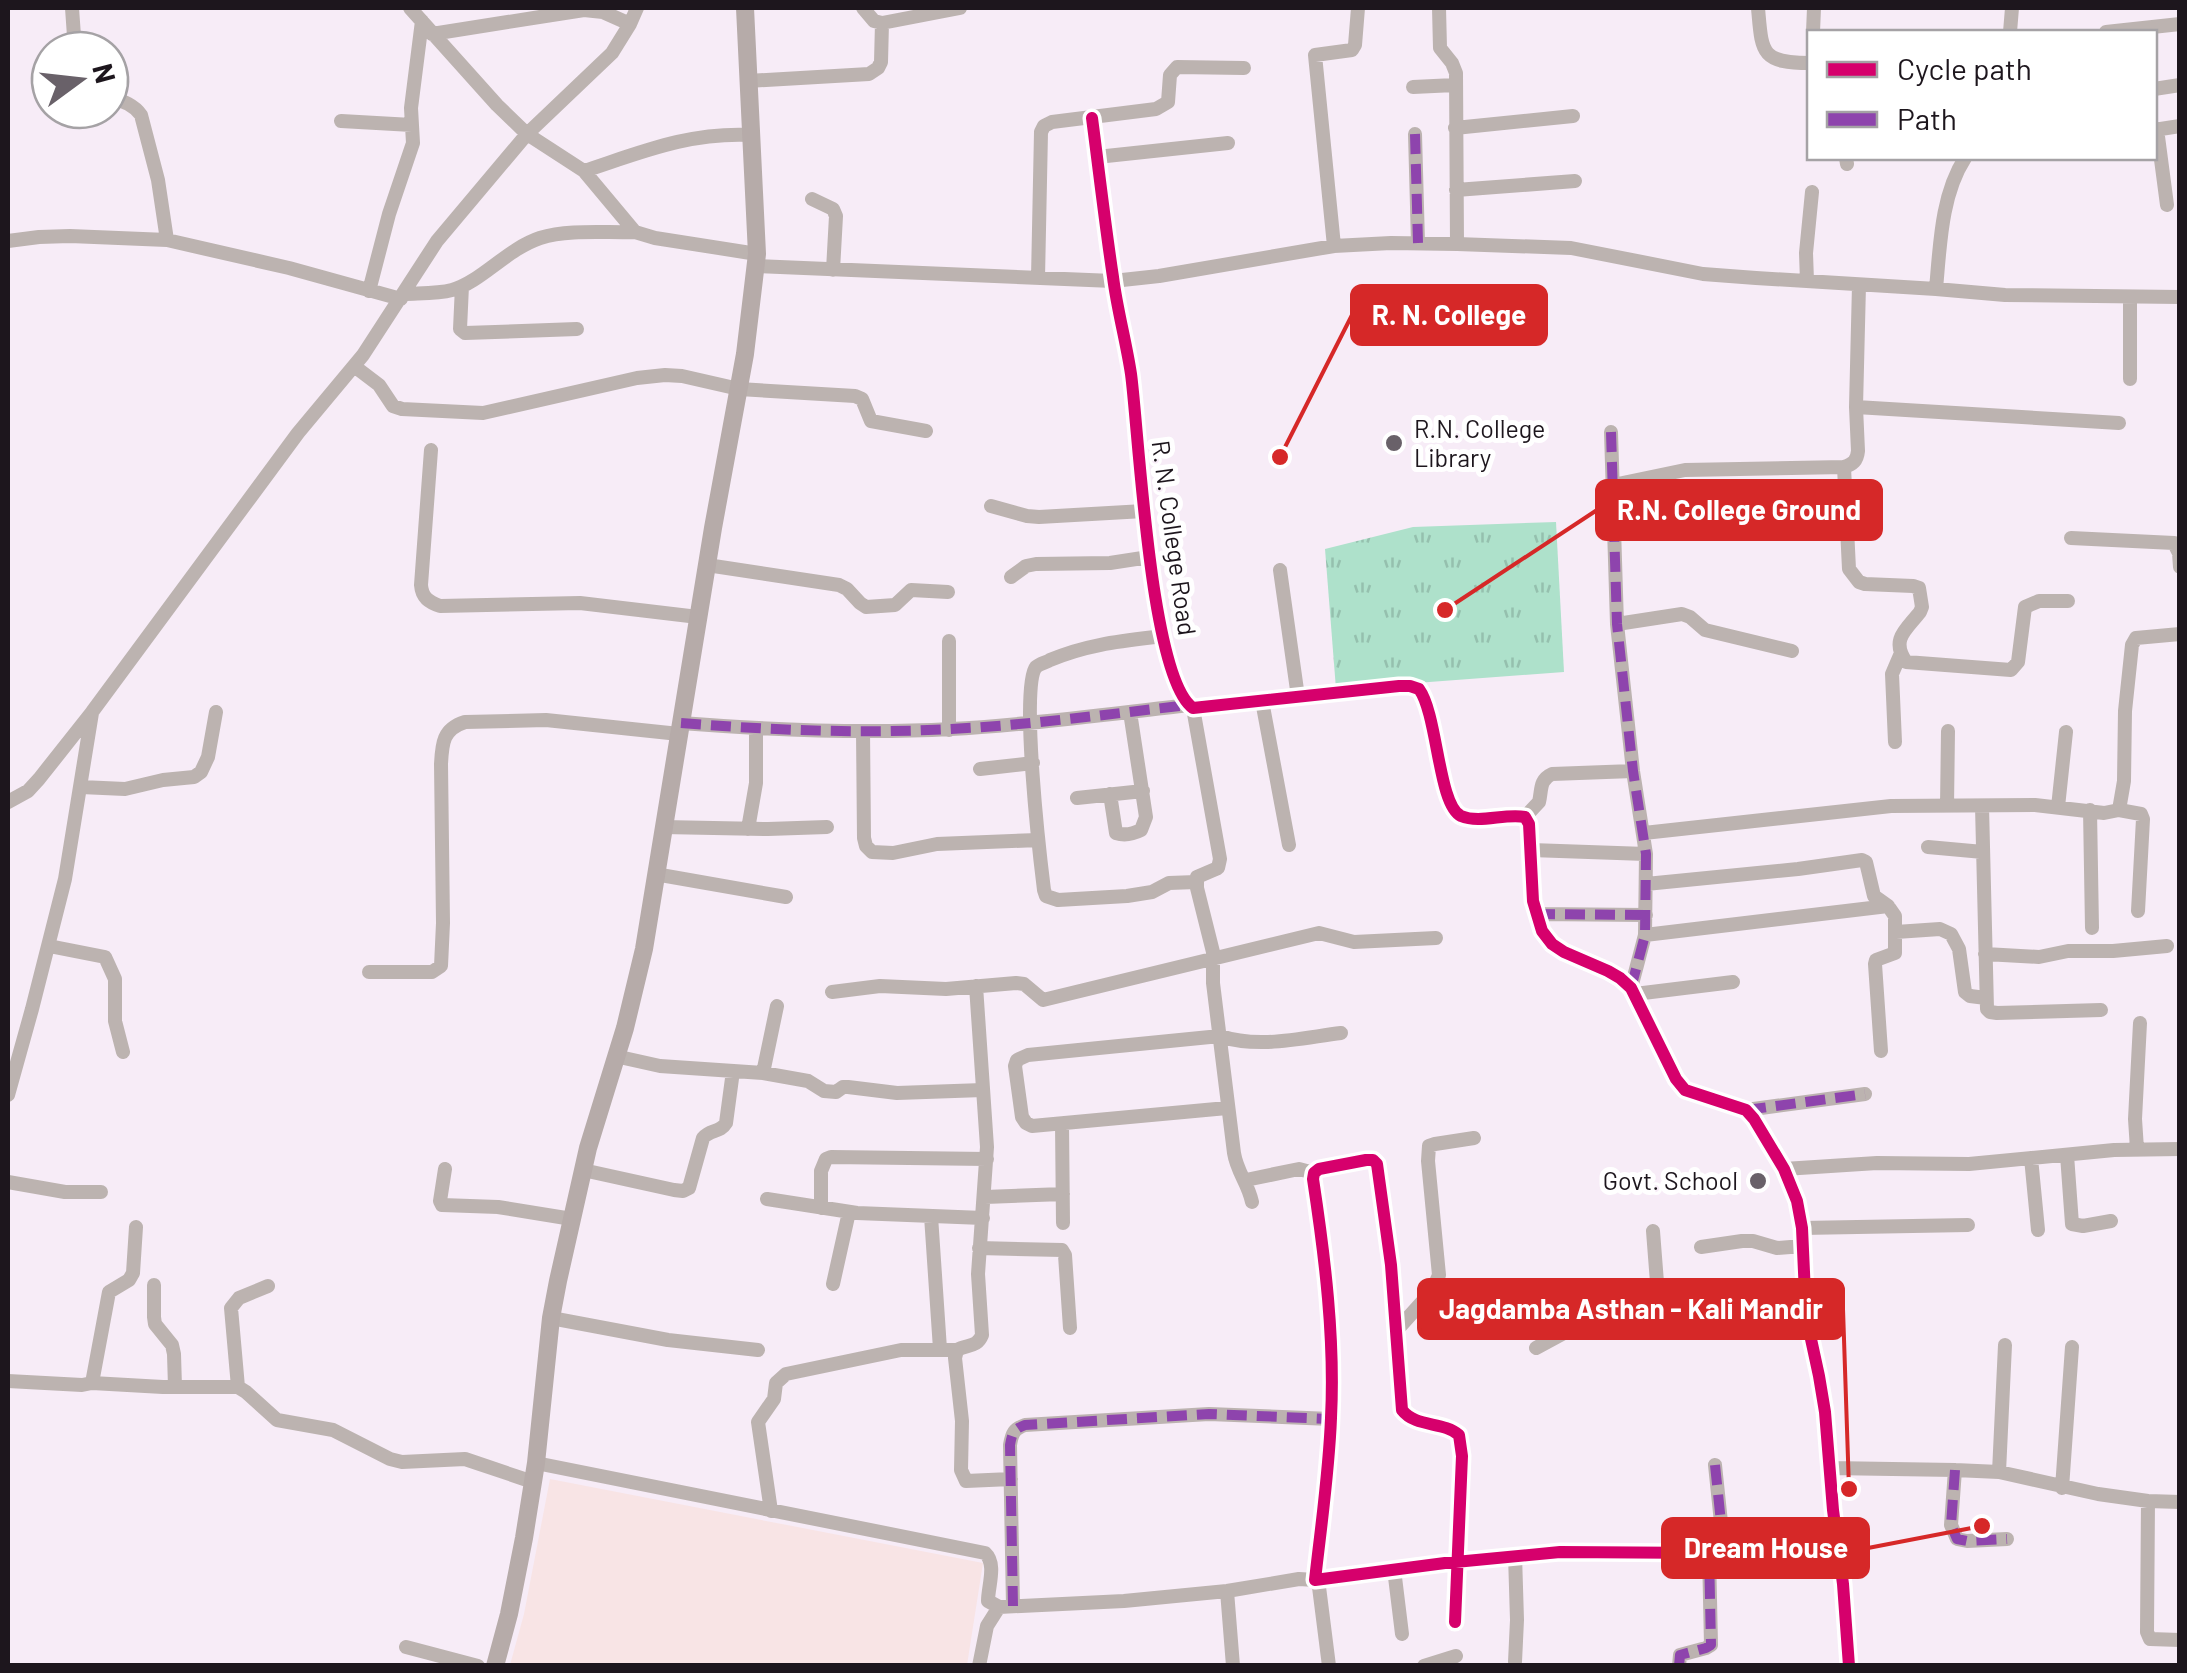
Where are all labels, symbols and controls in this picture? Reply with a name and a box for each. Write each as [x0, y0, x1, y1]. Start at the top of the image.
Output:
north arrow [30, 30, 130, 130]
legend [1807, 30, 2157, 160]
text: Cycle path [1897, 50, 2032, 86]
text: N [86, 60, 124, 87]
text: Path [1897, 100, 1957, 136]
callout: R. N. College [1352, 286, 1546, 344]
text: R. N. College [1372, 297, 1526, 331]
place label: R.N. College Library [1414, 413, 1545, 472]
marker: R.N. College Library [1383, 432, 1405, 454]
street label: R. N. College Road [1146, 438, 1204, 637]
callout: R.N. College Ground [1597, 481, 1881, 539]
text: R.N. College Ground [1617, 492, 1861, 526]
place label: Govt. School [1603, 1165, 1738, 1195]
marker: Govt. School [1747, 1170, 1769, 1192]
callout: Jagdamba Asthan - Kali Mandir [1419, 1280, 1843, 1338]
text: Jagdamba Asthan - Kali Mandir [1439, 1291, 1823, 1325]
callout: Dream House [1663, 1519, 1868, 1577]
text: Dream House [1684, 1530, 1848, 1564]

